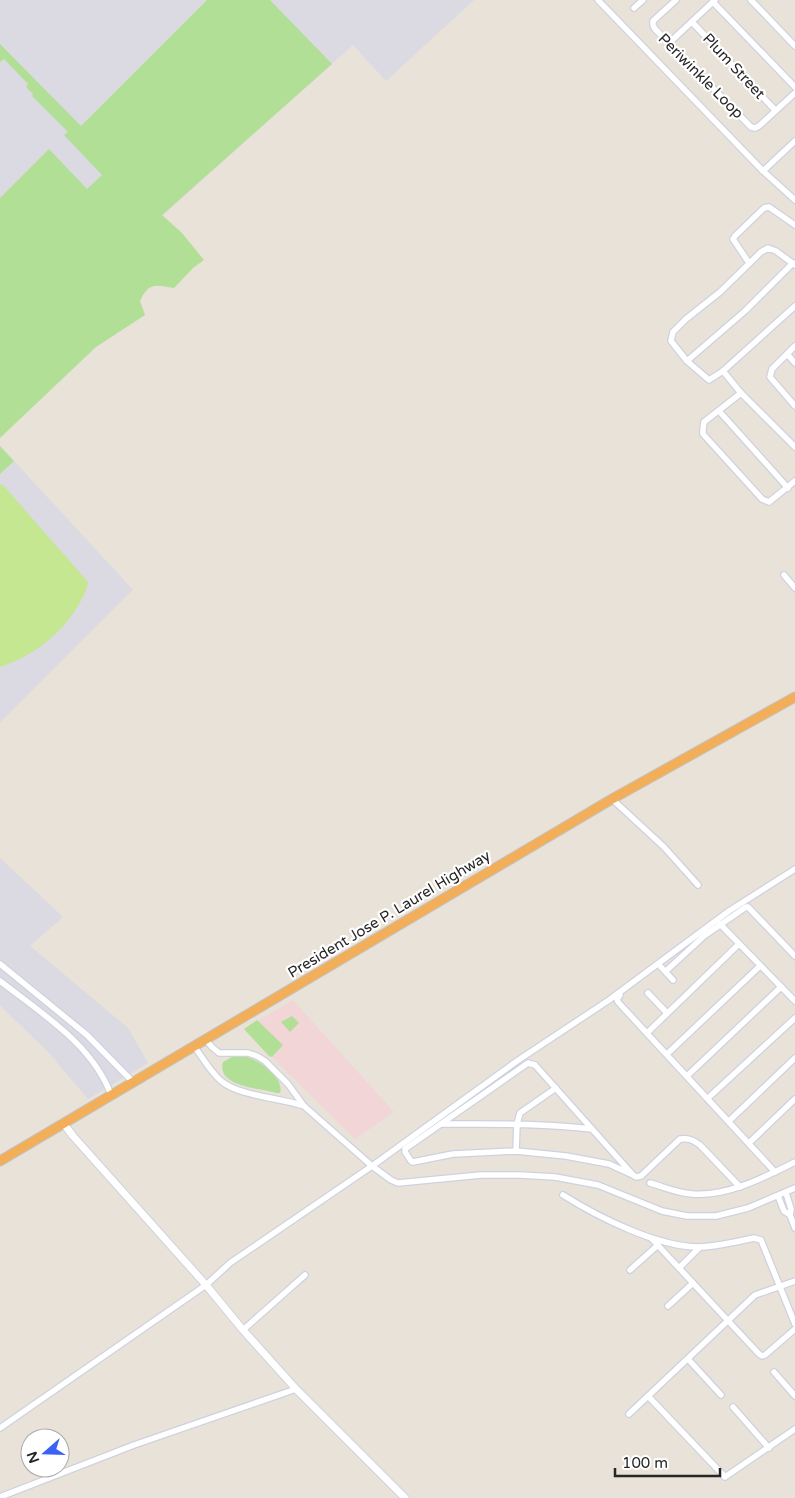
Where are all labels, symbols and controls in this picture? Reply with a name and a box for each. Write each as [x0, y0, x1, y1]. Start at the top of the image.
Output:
street label: Plum Street [699, 29, 769, 103]
street label: Periwinkle Loop [655, 30, 747, 122]
street label: President Jose P. Laurel Highway [284, 846, 494, 982]
north arrow [20, 1428, 70, 1478]
scale bar [615, 1446, 720, 1478]
text: N [23, 1449, 43, 1465]
text: 100 m [622, 1454, 668, 1472]

